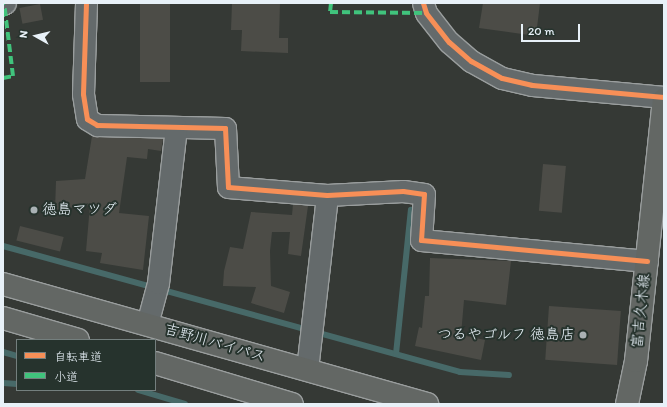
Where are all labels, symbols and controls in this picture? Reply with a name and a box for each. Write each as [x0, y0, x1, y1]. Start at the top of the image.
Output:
north arrow [16, 16, 56, 56]
scale bar [523, 16, 582, 42]
text: 20 m [528, 24, 555, 38]
text: N [17, 30, 31, 39]
place label: 徳島マツダ [42, 201, 117, 219]
marker: 徳島マツダ [29, 205, 39, 215]
street label: 富吉久木線 [628, 273, 654, 349]
street label: 吉野川バイパス [162, 320, 268, 366]
place label: つるやゴルフ 徳島店 [437, 326, 575, 344]
marker: つるやゴルフ 徳島店 [578, 330, 588, 340]
legend [16, 339, 156, 391]
text: 自転車道 [54, 350, 102, 364]
text: 小道 [54, 370, 78, 384]

